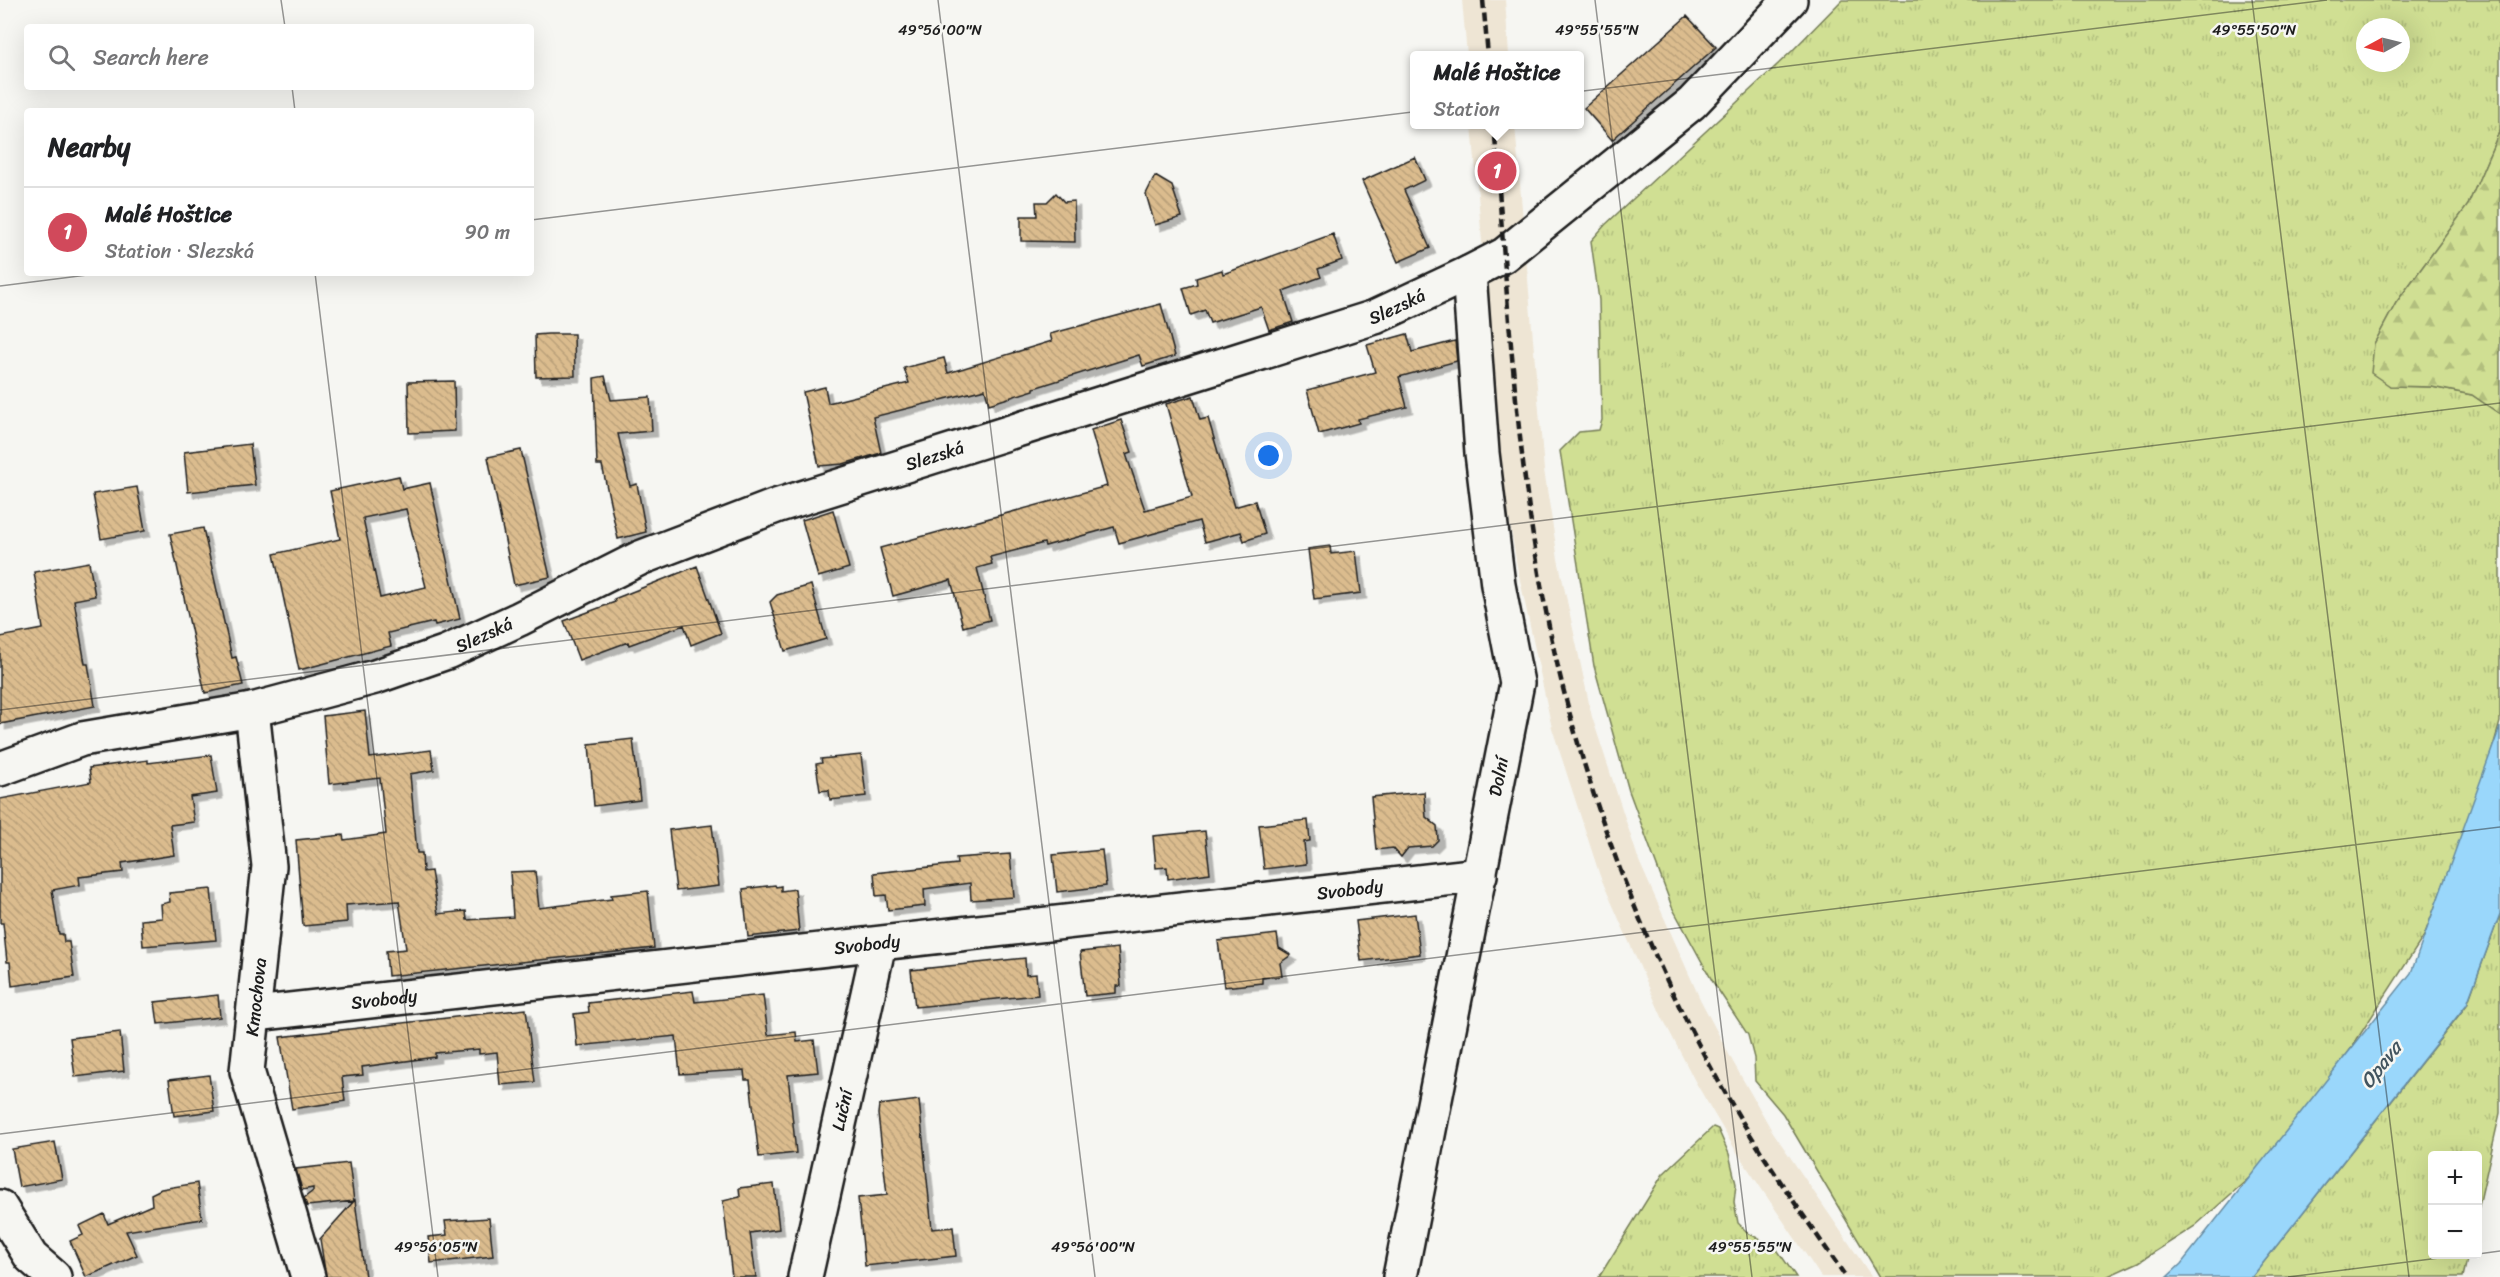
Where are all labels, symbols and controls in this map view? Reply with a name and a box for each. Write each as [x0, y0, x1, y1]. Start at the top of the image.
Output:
text: 49°56'00"N [898, 17, 983, 43]
text: 49°55'55"N [1555, 17, 1640, 43]
text: 49°55'50"N [2212, 17, 2297, 43]
north arrow [2356, 18, 2410, 72]
search box [24, 24, 534, 90]
text: Search here [93, 38, 209, 77]
icon: search [45, 41, 78, 74]
popup [1410, 51, 1584, 129]
text: Malé Hoštice [1433, 53, 1561, 92]
text: Station [1433, 92, 1500, 127]
text: Nearby [48, 124, 130, 170]
pin: 1 [1478, 148, 1516, 194]
text: Malé Hoštice [105, 195, 232, 234]
text: 1 [63, 215, 72, 250]
text: 90 m [465, 215, 510, 250]
text: Station · Slezská [105, 234, 254, 269]
street label: Slezská [1365, 279, 1431, 334]
street label: Slezská [901, 432, 968, 480]
your location [1254, 441, 1283, 470]
street label: Slezská [450, 608, 518, 662]
street label: Dolní [1479, 752, 1518, 799]
street label: Svobody [1315, 870, 1385, 909]
street label: Svobody [832, 925, 903, 964]
street label: Kmochova [236, 956, 276, 1038]
street label: Svobody [349, 980, 420, 1019]
water label: Opava [2351, 1031, 2413, 1097]
street label: Luční [822, 1084, 863, 1134]
map controls [2428, 1151, 2482, 1259]
button: + [2428, 1151, 2482, 1205]
button: − [2428, 1205, 2482, 1259]
text: 49°56'05"N [394, 1234, 478, 1260]
text: 49°56'00"N [1051, 1234, 1136, 1260]
text: 49°55'55"N [1708, 1234, 1793, 1260]

